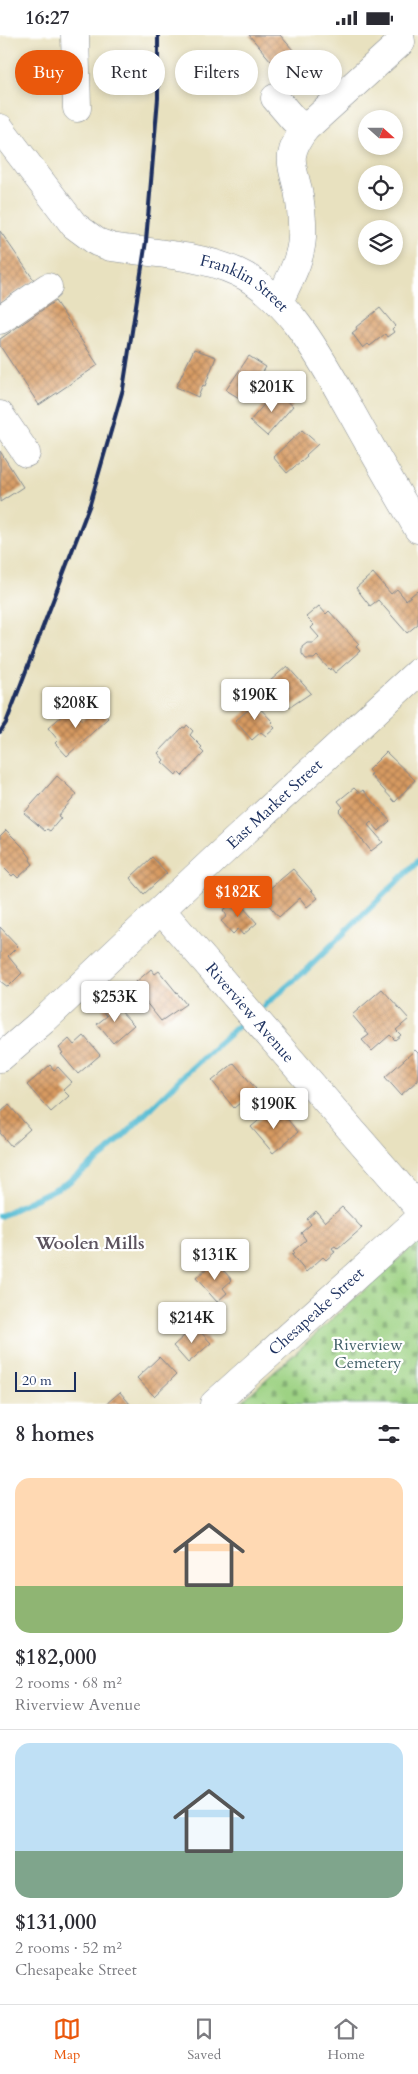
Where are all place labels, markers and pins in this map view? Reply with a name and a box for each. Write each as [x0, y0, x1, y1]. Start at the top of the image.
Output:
pin: $201K [237, 371, 307, 413]
pin: $190K [220, 679, 290, 721]
pin: $208K [41, 687, 111, 729]
pin: $182K [203, 875, 273, 918]
pin: $253K [80, 981, 150, 1023]
pin: $190K [239, 1087, 309, 1130]
pin: $131K [180, 1239, 250, 1281]
pin: $214K [157, 1301, 227, 1344]

